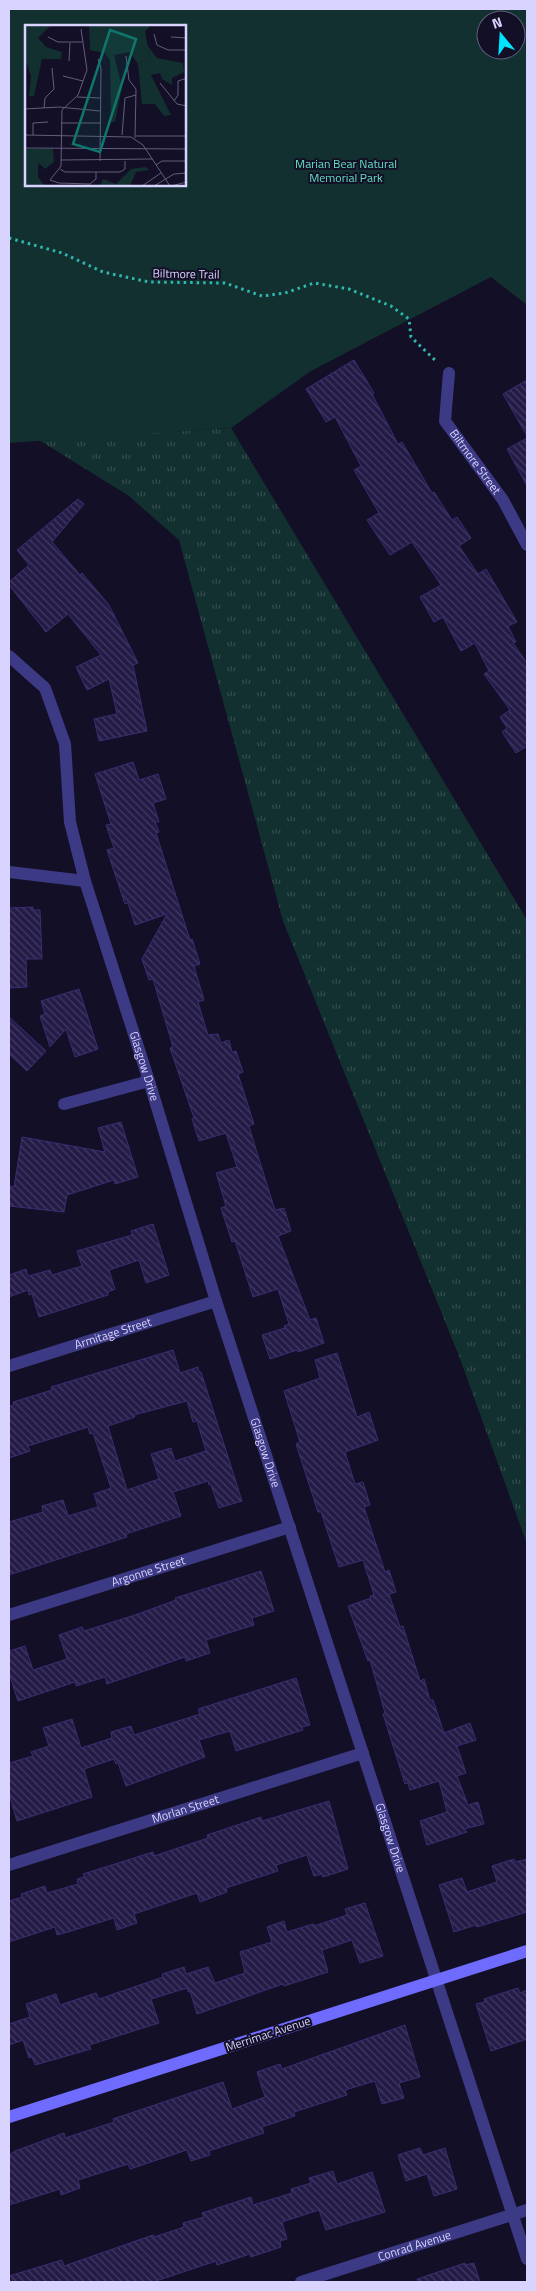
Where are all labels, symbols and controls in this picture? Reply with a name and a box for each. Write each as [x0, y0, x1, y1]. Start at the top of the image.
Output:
north arrow [476, 10, 526, 60]
text: N [489, 11, 505, 34]
inset map [25, 25, 186, 186]
park label: Marian Bear Natural Memorial Park [295, 154, 397, 187]
street label: Biltmore Trail [152, 263, 220, 284]
street label: Biltmore Street [445, 425, 506, 499]
street label: Glasgow Drive [125, 1029, 165, 1103]
street label: Armitage Street [72, 1312, 155, 1354]
street label: Glasgow Drive [245, 1415, 286, 1490]
street label: Argonne Street [109, 1550, 188, 1591]
street label: Morlan Street [149, 1789, 222, 1828]
street label: Glasgow Drive [371, 1800, 411, 1875]
street label: Merrimac Avenue [223, 2011, 313, 2056]
street label: Conrad Avenue [375, 2225, 453, 2266]

